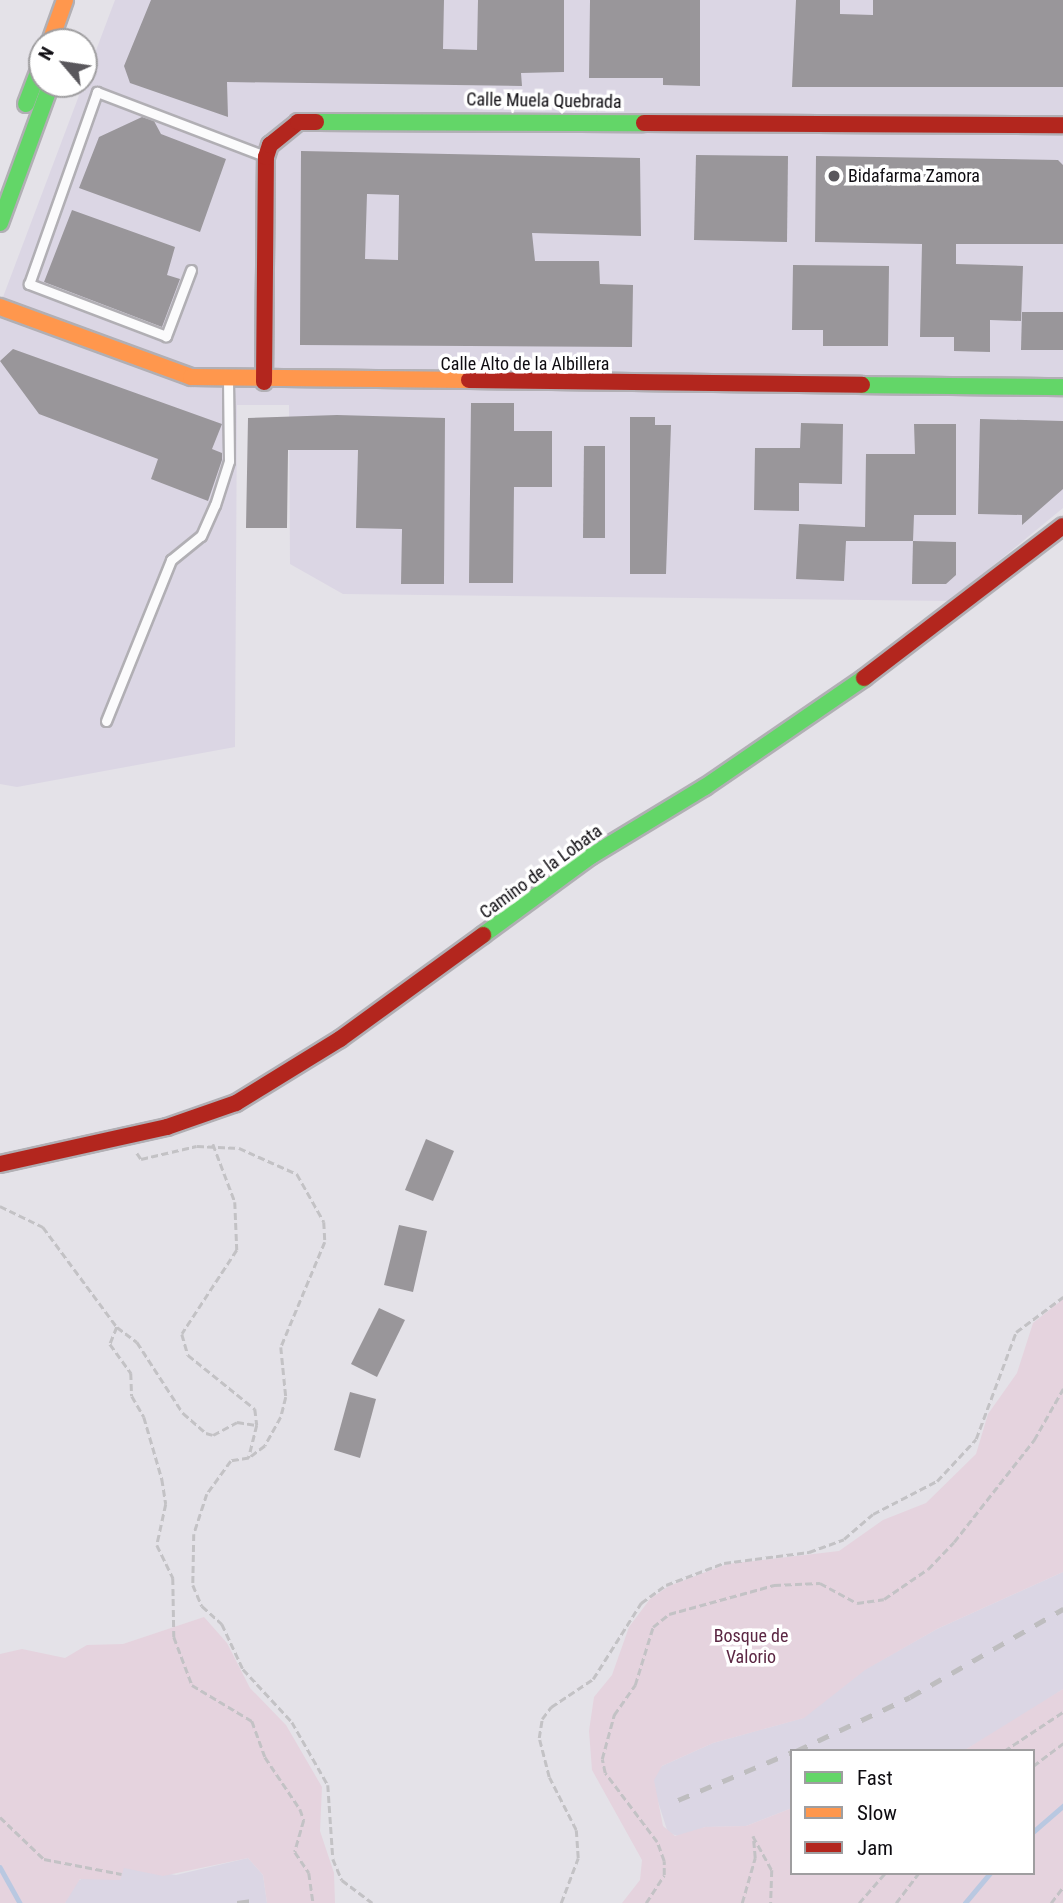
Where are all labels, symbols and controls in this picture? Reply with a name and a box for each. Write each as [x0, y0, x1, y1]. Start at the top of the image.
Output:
north arrow [28, 28, 98, 98]
text: N [33, 43, 59, 64]
street label: Calle Muela Quebrada [466, 89, 622, 113]
place label: Bidafarma Zamora [848, 165, 980, 187]
marker: Bidafarma Zamora [826, 168, 842, 184]
street label: Calle Alto de la Albillera [441, 353, 609, 375]
street label: Camino de la Lobata [476, 820, 606, 924]
park label: Bosque de Valorio [714, 1626, 788, 1668]
legend [790, 1749, 1035, 1875]
text: Fast [857, 1766, 893, 1790]
text: Slow [857, 1801, 897, 1825]
text: Jam [857, 1836, 893, 1860]

